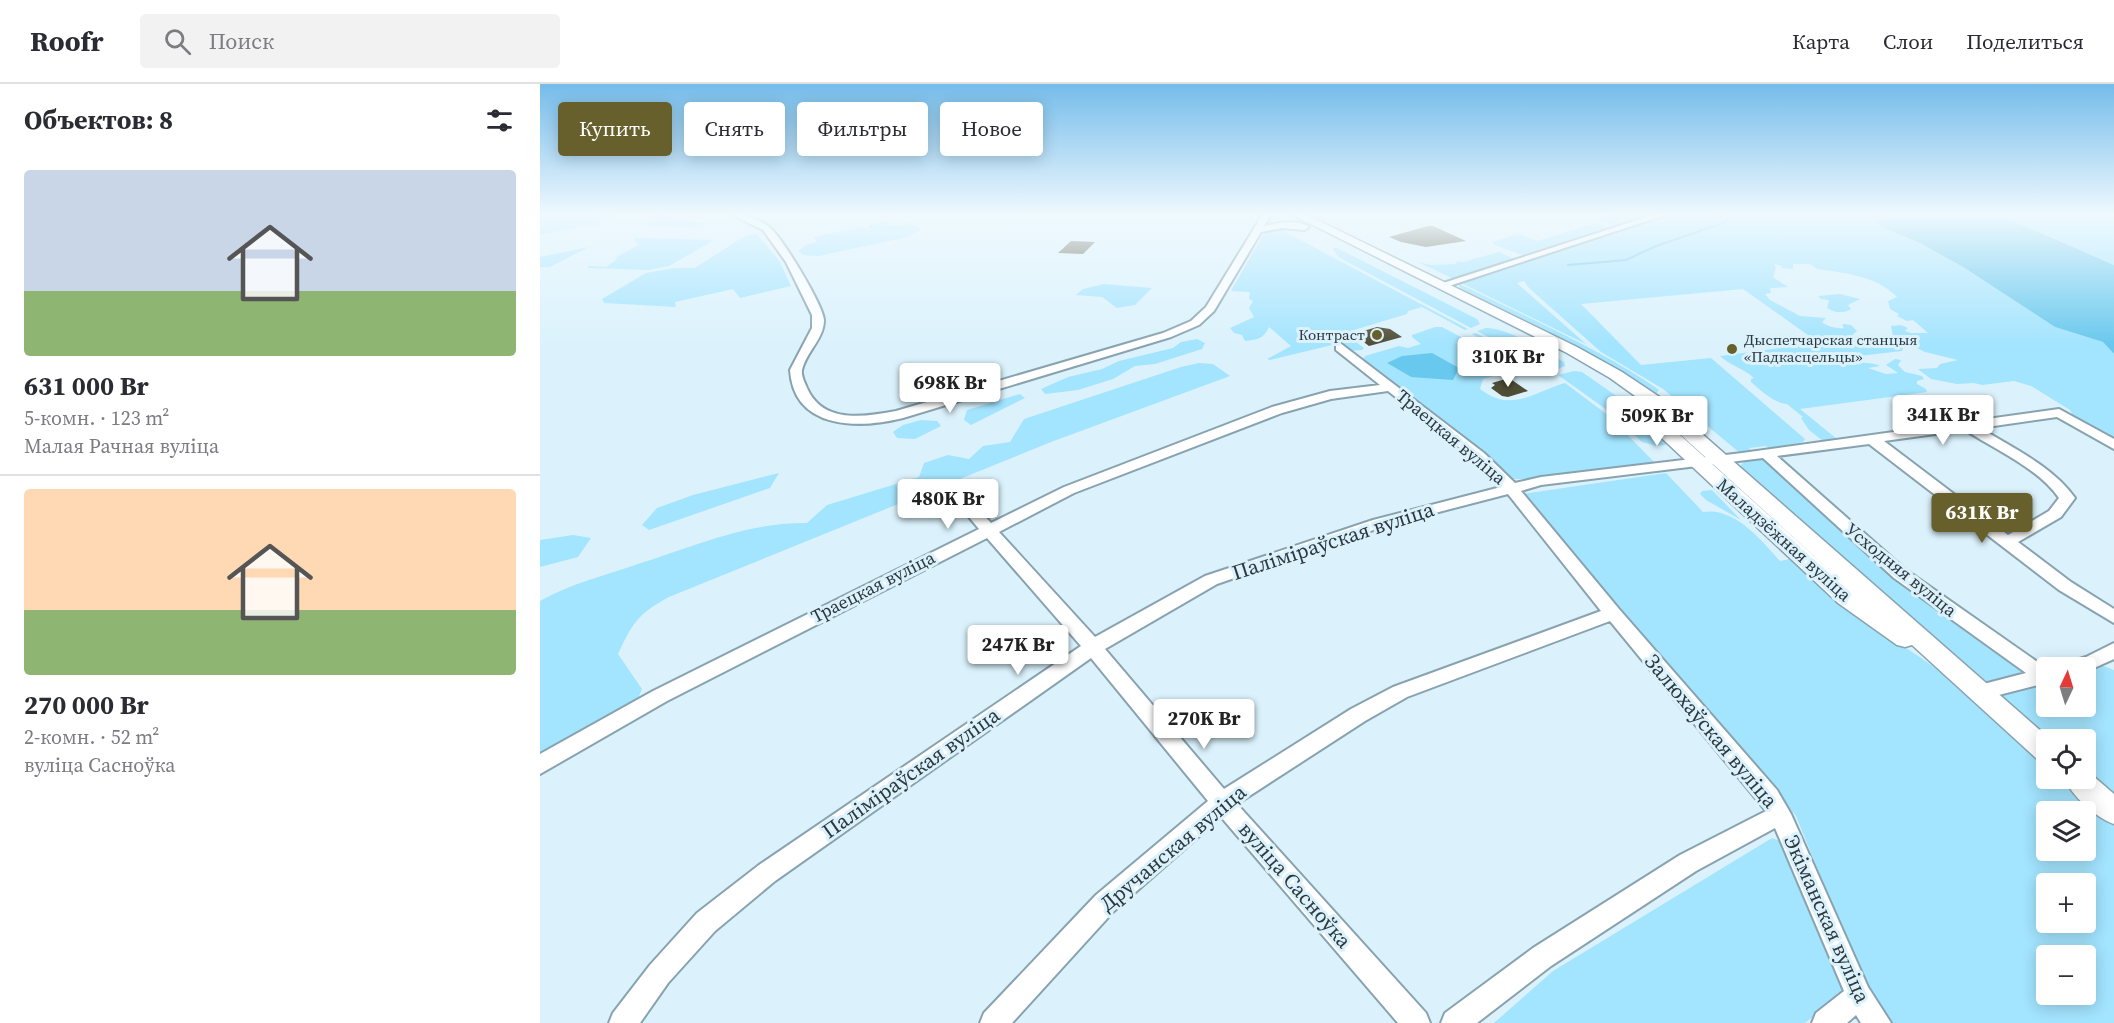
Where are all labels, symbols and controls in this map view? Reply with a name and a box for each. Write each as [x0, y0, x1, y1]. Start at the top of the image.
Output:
search box [140, 14, 560, 68]
text: Roofr [30, 22, 104, 60]
icon: search [161, 25, 194, 58]
text: Поиск [209, 26, 274, 56]
text: Карта [1792, 27, 1850, 56]
text: Слои [1883, 27, 1933, 56]
text: Поделиться [1966, 27, 2084, 56]
text: Объектов: 8 [24, 102, 173, 138]
chip: Купить [558, 102, 672, 156]
chip: Снять [684, 102, 785, 156]
chip: Фильтры [797, 102, 928, 156]
chip: Новое [940, 102, 1043, 156]
icon: filters [483, 104, 516, 137]
icon: home [216, 209, 324, 317]
place label: Контраст [1299, 324, 1365, 345]
marker: Контраст [1370, 328, 1384, 342]
place label: Дыспетчарская станцыя «Падкасцельцы» [1744, 329, 1917, 367]
pin: 310K Br [1453, 337, 1563, 388]
text: 310K Br [1471, 342, 1545, 370]
marker: Дыспетчарская станцыя «Падкасцельцы» [1725, 342, 1739, 356]
pin: 698K Br [895, 363, 1005, 414]
text: 631 000 Br [24, 368, 149, 404]
text: 698K Br [913, 368, 987, 396]
street label: Траецкая вуліца [1391, 383, 1512, 490]
pin: 341K Br [1888, 395, 1998, 446]
pin: 509K Br [1602, 396, 1712, 447]
text: 341K Br [1906, 400, 1980, 428]
text: 509K Br [1620, 401, 1694, 429]
text: 5-комн. · 123 m² [24, 404, 169, 432]
text: Малая Рачная вуліца [24, 432, 219, 460]
street label: Маладзёжная вуліца [1712, 472, 1858, 607]
pin: 480K Br [893, 479, 1003, 530]
text: 480K Br [911, 484, 985, 512]
pin: 631K Br [1927, 493, 2037, 544]
street label: Паліміраўская вуліца [1228, 494, 1438, 587]
text: 631K Br [1945, 498, 2019, 526]
street label: Усходняя вуліца [1840, 517, 1963, 623]
icon: home [216, 528, 324, 636]
street label: Траецкая вуліца [807, 544, 940, 629]
pin: 247K Br [963, 625, 1073, 676]
text: 247K Br [981, 630, 1055, 658]
street label: Залюхаўская вуліца [1638, 647, 1785, 814]
north arrow [2036, 657, 2096, 717]
map controls [2036, 657, 2096, 1005]
text: 270 000 Br [24, 687, 149, 723]
pin: 270K Br [1149, 699, 1259, 750]
street label: Паліміраўская вуліца [816, 700, 1006, 845]
text: 270K Br [1167, 704, 1241, 732]
text: 2-комн. · 52 m² [24, 723, 159, 751]
button: locate [2036, 729, 2096, 789]
text: вуліца Сасноўка [24, 751, 175, 779]
street label: Дручанская вуліца [1093, 777, 1253, 918]
button: layers [2036, 801, 2096, 861]
street label: вуліца Сасноўка [1232, 815, 1359, 954]
street label: Экіманская вуліца [1777, 830, 1878, 1008]
button: + [2036, 873, 2096, 933]
button: − [2036, 945, 2096, 1005]

